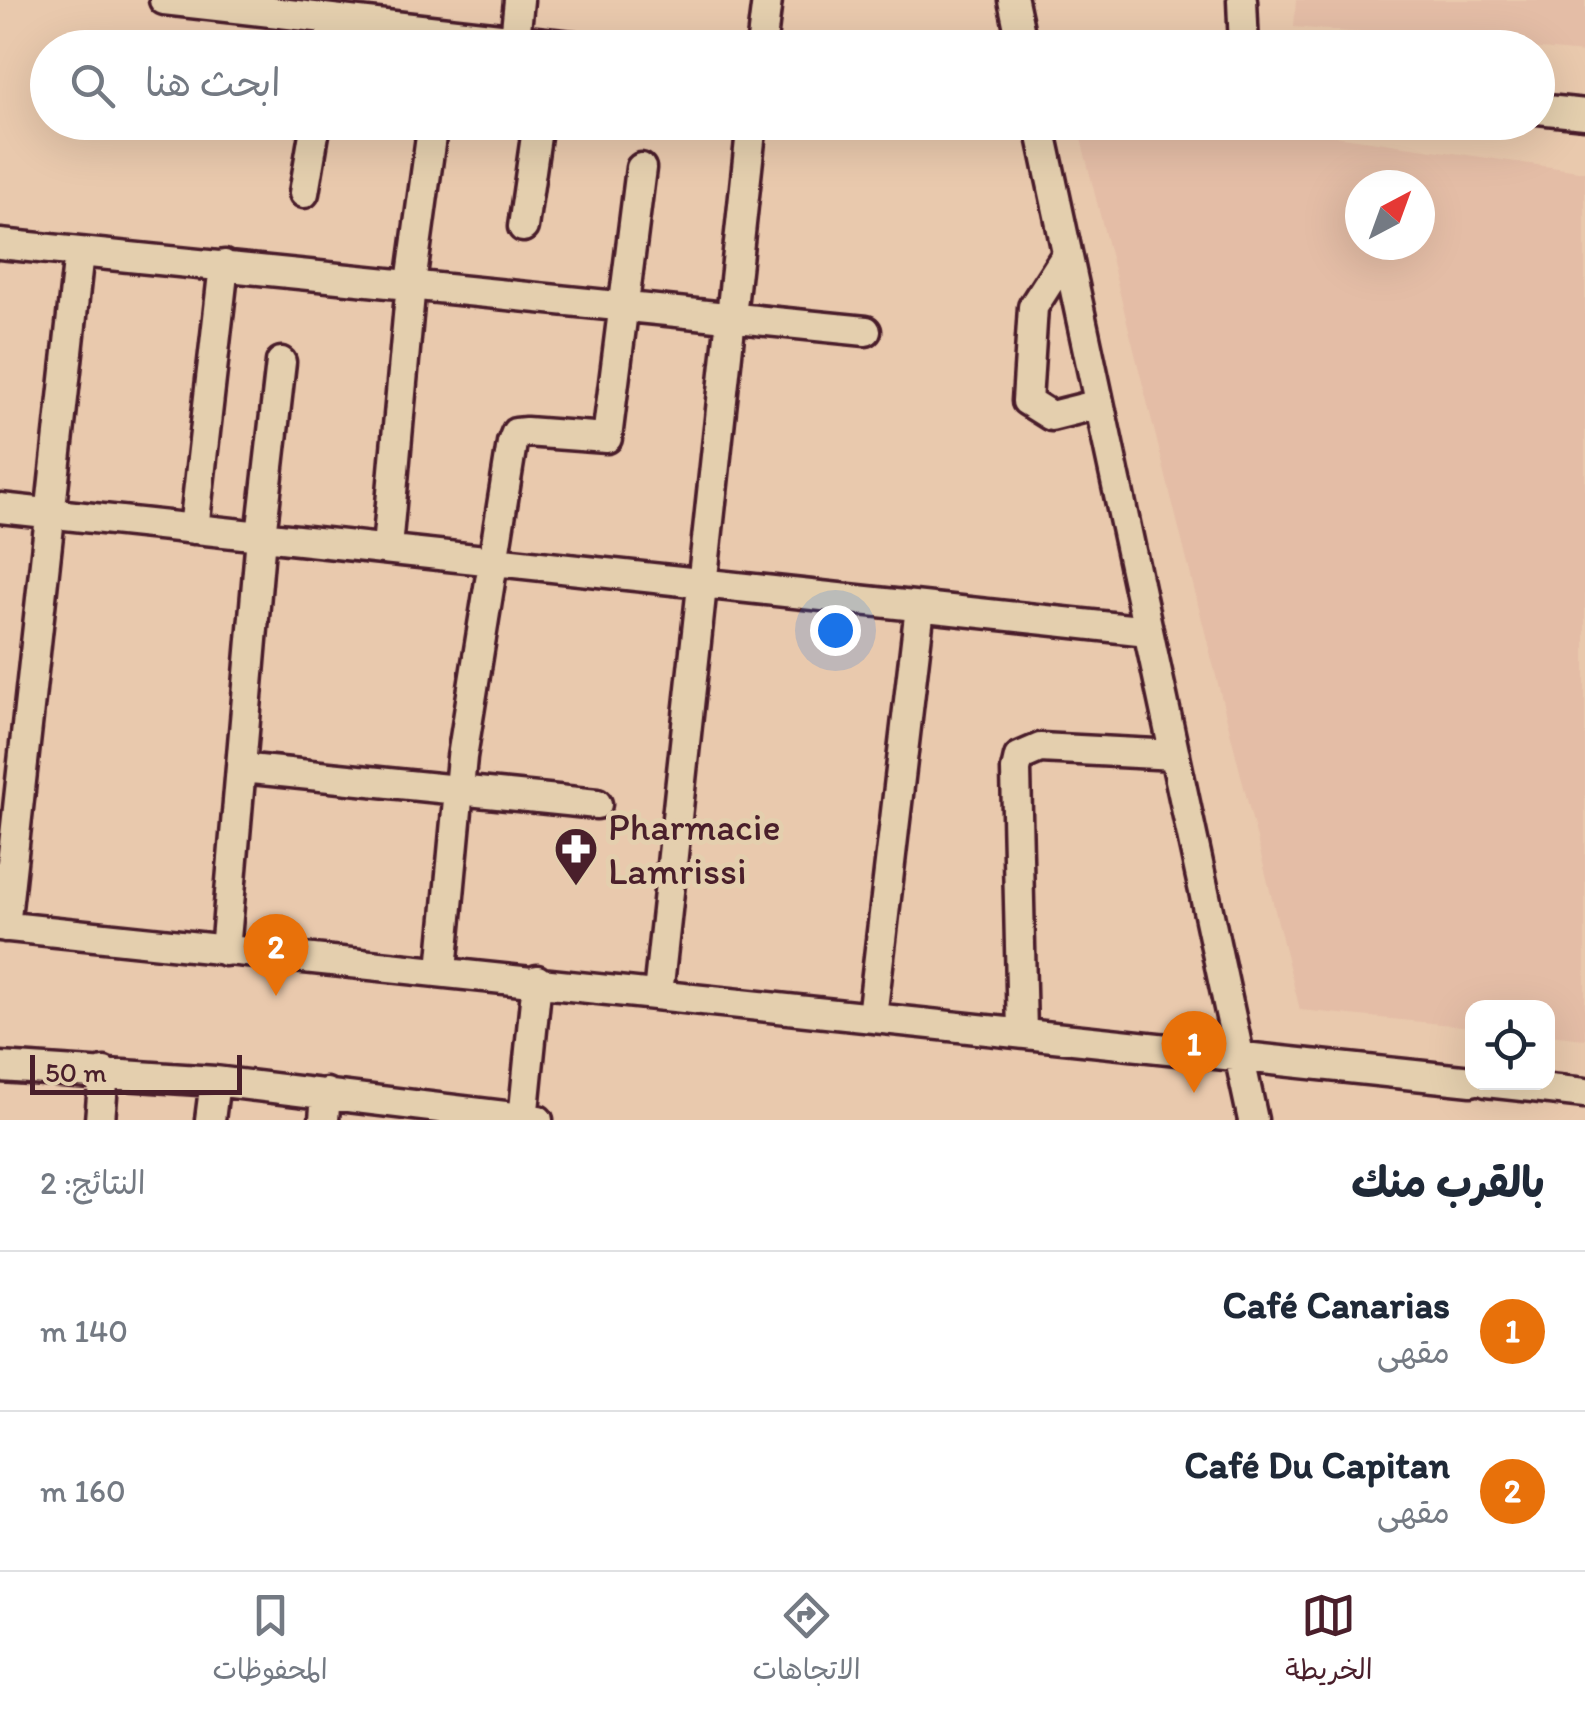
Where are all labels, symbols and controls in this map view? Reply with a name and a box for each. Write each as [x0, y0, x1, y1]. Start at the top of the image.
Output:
search box [30, 30, 1555, 140]
icon: search [65, 58, 120, 113]
text: ابحث هنا [145, 60, 281, 106]
north arrow [1345, 170, 1435, 260]
your location [810, 605, 861, 656]
place label: Pharmacie Lamrissi [608, 804, 781, 894]
pharmacy icon: Pharmacie Lamrissi [553, 826, 599, 887]
pin: 2 [244, 914, 308, 996]
map controls [1465, 1000, 1555, 1090]
button: locate [1465, 1000, 1555, 1090]
pin: 1 [1162, 1010, 1226, 1093]
scale bar [30, 1050, 242, 1094]
text: 50 m [45, 1055, 107, 1089]
text: بالقرب منك [1351, 1157, 1545, 1208]
text: النتائج: 2 [40, 1164, 146, 1202]
text: Café Canarias [1222, 1282, 1450, 1328]
text: 140 m [40, 1312, 128, 1350]
text: 1 [1505, 1312, 1520, 1350]
text: مقهى [1377, 1333, 1450, 1371]
text: Café Du Capitan [1184, 1442, 1450, 1488]
text: 160 m [40, 1472, 126, 1510]
text: 2 [1504, 1472, 1521, 1510]
text: مقهى [1377, 1493, 1450, 1531]
tab: المحفوظات [212, 1588, 328, 1694]
tab: الاتجاهات [752, 1588, 861, 1694]
tab: الخريطة [1285, 1588, 1373, 1694]

